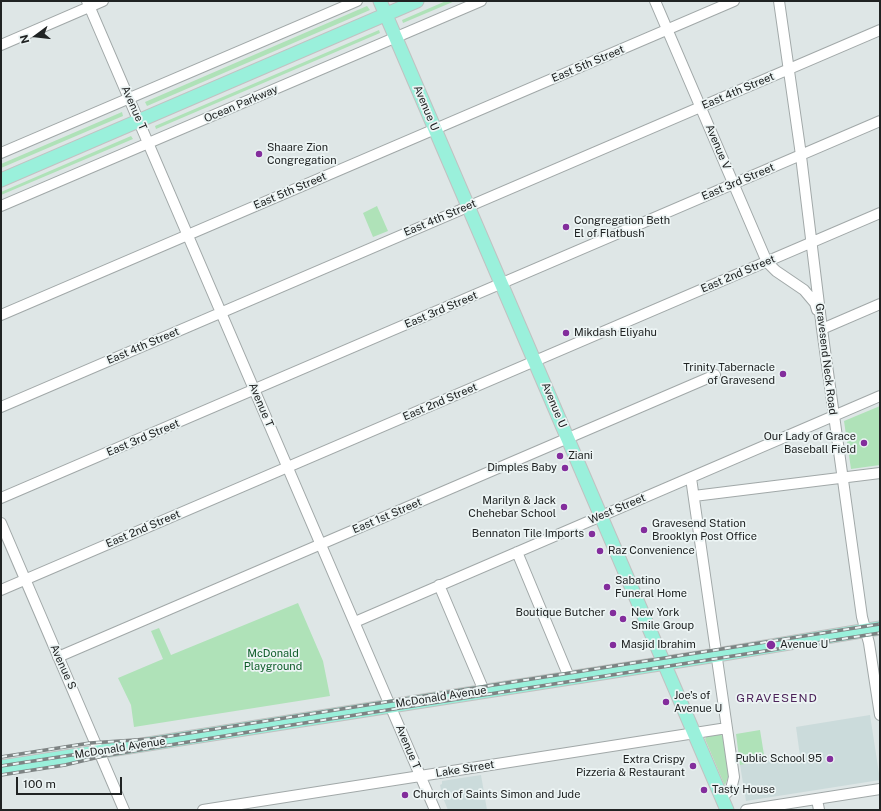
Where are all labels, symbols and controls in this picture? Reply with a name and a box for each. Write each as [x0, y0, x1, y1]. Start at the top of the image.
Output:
north arrow [16, 16, 56, 56]
text: N [18, 33, 31, 45]
street label: East 5th Street [550, 43, 626, 85]
street label: East 4th Street [700, 70, 776, 112]
street label: Ocean Parkway [202, 82, 280, 126]
street label: Avenue U [411, 83, 441, 133]
street label: Avenue T [118, 84, 150, 132]
street label: Avenue V [703, 122, 733, 172]
place label: Shaare Zion Congregation [267, 141, 336, 167]
marker: Shaare Zion Congregation [254, 149, 264, 159]
street label: East 3rd Street [700, 161, 776, 203]
street label: East 5th Street [252, 170, 328, 212]
street label: East 4th Street [402, 197, 478, 239]
place label: Congregation Beth El of Flatbush [574, 214, 670, 240]
marker: Congregation Beth El of Flatbush [561, 222, 571, 232]
street label: East 2nd Street [699, 252, 777, 296]
street label: East 3rd Street [403, 289, 479, 331]
street label: Gravesend Neck Road [813, 302, 839, 416]
street label: East 4th Street [105, 325, 181, 367]
place label: Mikdash Eliyahu [574, 326, 657, 340]
marker: Mikdash Eliyahu [561, 328, 571, 338]
place label: Trinity Tabernacle of Gravesend [683, 361, 775, 387]
marker: Trinity Tabernacle of Gravesend [778, 369, 788, 379]
street label: East 2nd Street [401, 380, 479, 424]
street label: Avenue U [539, 380, 569, 430]
street label: Avenue T [246, 381, 276, 429]
street label: East 3rd Street [105, 417, 181, 459]
place label: Our Lady of Grace Baseball Field [764, 430, 856, 456]
marker: Our Lady of Grace Baseball Field [859, 438, 869, 448]
place label: Ziani [568, 449, 593, 463]
marker: Ziani [555, 451, 565, 461]
place label: Dimples Baby [487, 461, 557, 475]
marker: Dimples Baby [560, 463, 570, 473]
street label: West Street [586, 491, 648, 527]
place label: Marilyn & Jack Chehebar School [468, 494, 556, 520]
street label: East 1st Street [350, 495, 424, 537]
marker: Marilyn & Jack Chehebar School [559, 502, 569, 512]
street label: East 2nd Street [104, 507, 182, 551]
place label: Gravesend Station Brooklyn Post Office [652, 517, 757, 543]
marker: Gravesend Station Brooklyn Post Office [639, 525, 649, 535]
place label: Bennaton Tile Imports [472, 527, 584, 541]
marker: Bennaton Tile Imports [587, 529, 597, 539]
place label: Raz Convenience [608, 544, 695, 558]
marker: Raz Convenience [595, 546, 605, 556]
place label: Sabatino Funeral Home [615, 574, 687, 600]
marker: Sabatino Funeral Home [602, 582, 612, 592]
place label: Boutique Butcher [515, 606, 605, 620]
place label: New York Smile Group [631, 606, 694, 632]
marker: Boutique Butcher [608, 608, 618, 618]
marker: New York Smile Group [618, 614, 628, 624]
place label: Masjid Ibrahim [621, 638, 696, 652]
place label: Avenue U [780, 638, 828, 652]
marker: Avenue U [765, 639, 777, 651]
marker: Masjid Ibrahim [608, 640, 618, 650]
street label: Avenue S [47, 642, 79, 692]
park label: McDonald Playground [244, 647, 302, 673]
street label: McDonald Avenue [395, 683, 487, 711]
place label: Joe's of Avenue U [674, 689, 722, 715]
district label: GRAVESEND [736, 691, 818, 705]
marker: Joe's of Avenue U [661, 697, 671, 707]
street label: Avenue T [393, 723, 423, 771]
street label: McDonald Avenue [74, 734, 166, 762]
place label: Public School 95 [735, 752, 822, 766]
place label: Extra Crispy Pizzeria & Restaurant [576, 753, 685, 779]
marker: Public School 95 [825, 754, 835, 764]
street label: Lake Street [435, 758, 495, 780]
marker: Extra Crispy Pizzeria & Restaurant [688, 761, 698, 771]
scale bar [18, 769, 124, 795]
text: 100 m [23, 777, 56, 791]
place label: Tasty House [712, 783, 775, 797]
marker: Tasty House [699, 785, 709, 795]
place label: Church of Saints Simon and Jude [413, 788, 580, 802]
marker: Church of Saints Simon and Jude [400, 790, 410, 800]

